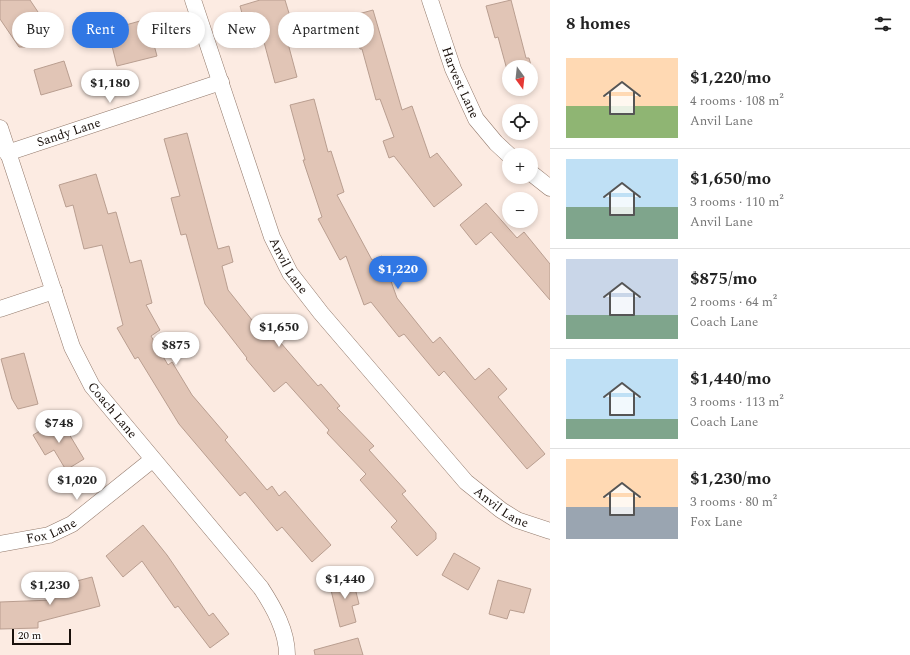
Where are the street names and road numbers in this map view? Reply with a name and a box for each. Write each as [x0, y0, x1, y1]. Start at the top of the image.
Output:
street label: Harvest Lane [436, 44, 484, 122]
street label: Sandy Lane [34, 113, 103, 152]
street label: Anvil Lane [264, 234, 313, 298]
street label: Coach Lane [83, 378, 142, 443]
street label: Anvil Lane [469, 482, 531, 533]
street label: Fox Lane [24, 514, 81, 549]

